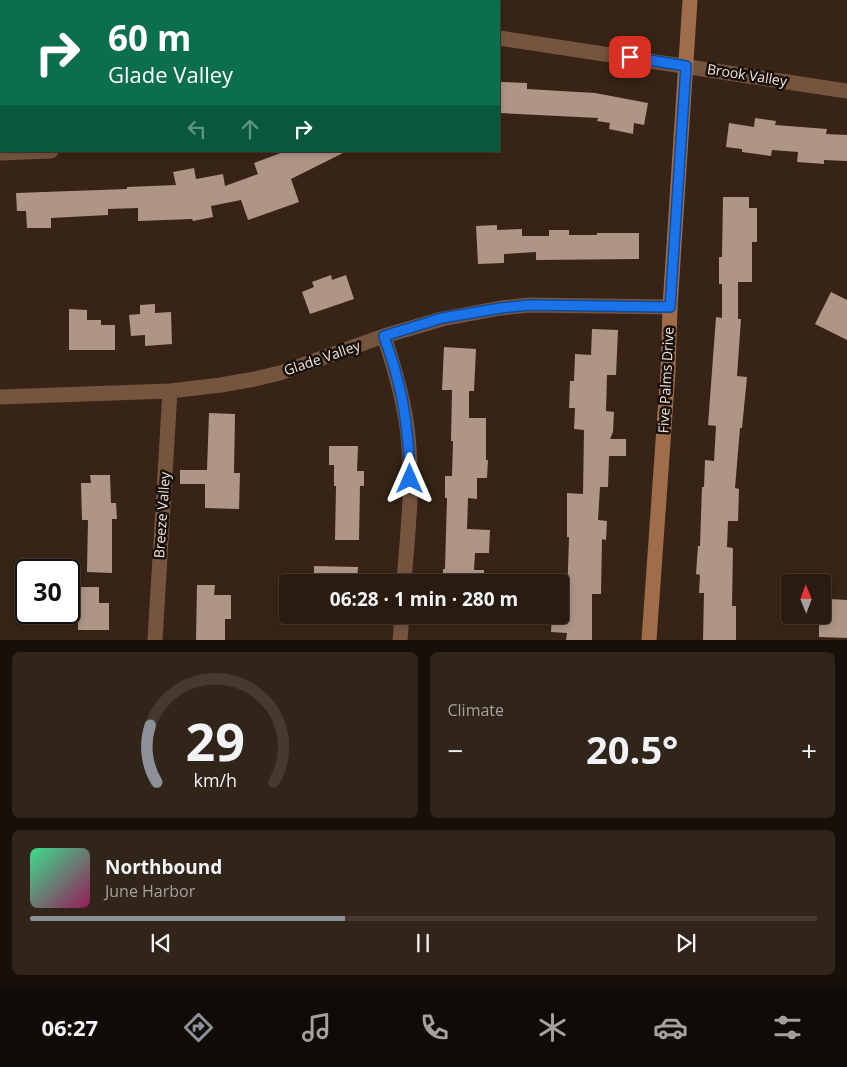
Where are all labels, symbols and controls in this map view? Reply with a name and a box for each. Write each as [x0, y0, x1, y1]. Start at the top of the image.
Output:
text: 60 m [108, 14, 191, 61]
icon: right [25, 20, 90, 85]
pin [609, 36, 651, 78]
icon: arrive [616, 43, 644, 71]
text: Glade Valley [108, 59, 233, 89]
street label: Brook Valley [706, 59, 789, 90]
icon: left [183, 115, 211, 143]
icon: ahead [236, 115, 264, 143]
icon: right [289, 115, 317, 143]
street label: Five Palms Drive [653, 326, 678, 434]
street label: Glade Valley [281, 335, 364, 379]
position arrow [383, 452, 435, 504]
street label: Breeze Valley [149, 470, 174, 559]
speed limit sign: 30 [15, 559, 80, 624]
north arrow [781, 574, 831, 624]
map controls [781, 574, 831, 624]
text: 06:28 · 1 min · 280 m [330, 586, 518, 612]
text: Climate [448, 699, 504, 721]
text: 29 [185, 705, 244, 776]
text: 20.5° [586, 723, 678, 775]
text: − [448, 731, 464, 769]
text: + [801, 731, 817, 769]
text: km/h [193, 768, 236, 792]
text: Northbound [105, 854, 222, 880]
text: June Harbor [105, 880, 195, 902]
icon: previous [147, 929, 175, 957]
icon: pause [409, 929, 437, 957]
icon: next [672, 929, 700, 957]
icon: directions [181, 1010, 216, 1045]
icon: music [299, 1010, 334, 1045]
icon: phone [417, 1010, 452, 1045]
icon: climate [535, 1010, 570, 1045]
icon: car [653, 1010, 688, 1045]
icon: filters [770, 1010, 805, 1045]
text: 06:27 [41, 1012, 98, 1042]

